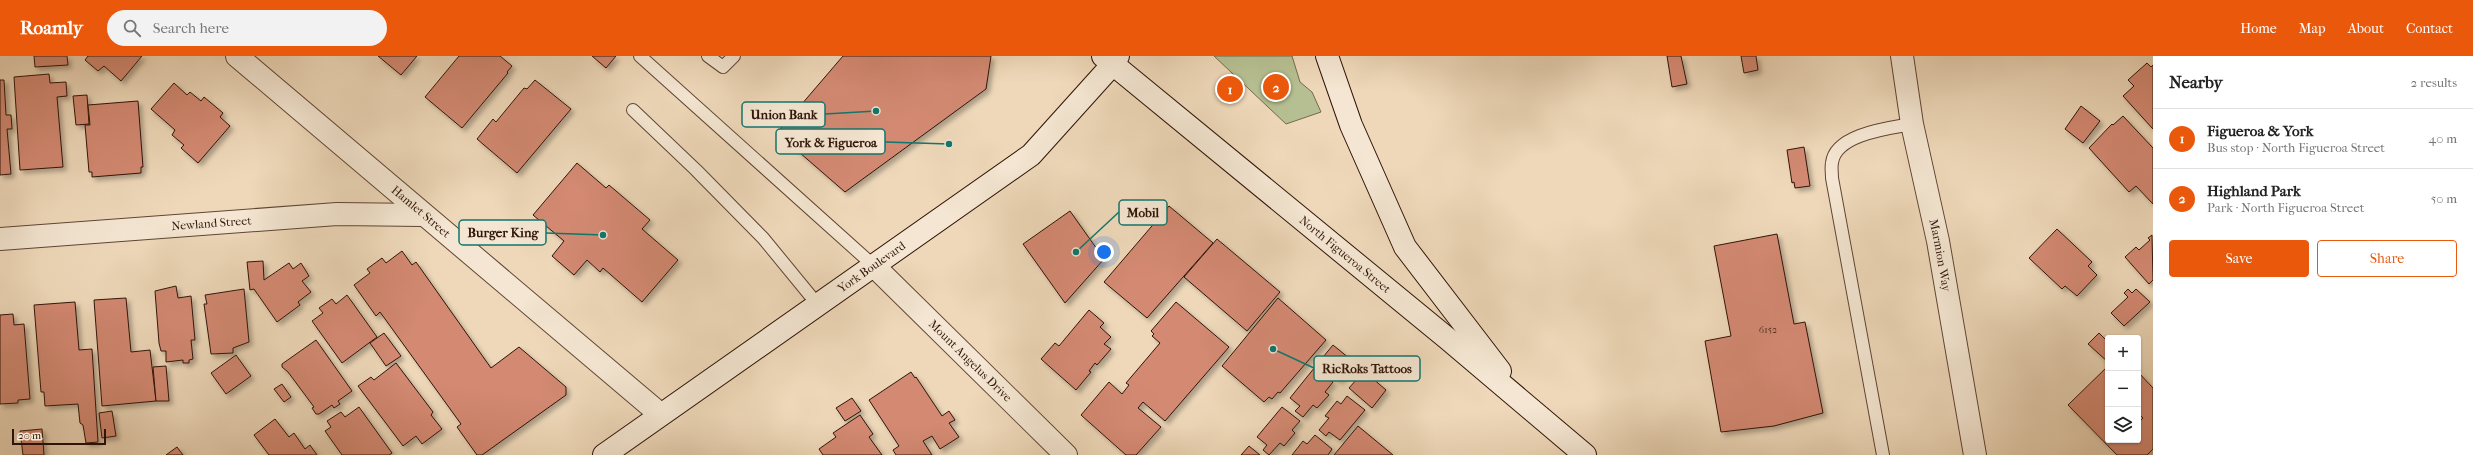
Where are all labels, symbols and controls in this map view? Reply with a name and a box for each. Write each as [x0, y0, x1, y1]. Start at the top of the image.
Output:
search box [107, 10, 387, 46]
text: Roamly [20, 17, 83, 39]
icon: search [121, 17, 143, 39]
text: Search here [153, 19, 229, 37]
text: Home [2240, 20, 2277, 37]
text: Map [2299, 20, 2326, 37]
text: About [2348, 20, 2384, 37]
text: Contact [2406, 20, 2453, 37]
pin: 2 [1263, 72, 1289, 102]
text: Nearby [2169, 72, 2223, 92]
pin: 1 [1217, 74, 1243, 104]
text: 2 results [2411, 75, 2457, 90]
callout: Union Bank [742, 102, 825, 127]
text: Union Bank [750, 107, 819, 122]
text: Figueroa & York [2207, 122, 2313, 140]
callout: York & Figueroa [776, 129, 885, 154]
text: 1 [2180, 131, 2184, 146]
text: 40 m [2429, 131, 2457, 146]
text: York & Figueroa [784, 135, 878, 151]
text: Bus stop · North Figueroa Street [2207, 140, 2385, 155]
text: Highland Park [2207, 182, 2301, 200]
street label: Hamlet Street [389, 183, 454, 241]
text: 2 [2179, 191, 2185, 206]
text: 50 m [2431, 191, 2457, 206]
callout: Mobil [1119, 200, 1167, 225]
text: Park · North Figueroa Street [2207, 200, 2364, 215]
text: Mobil [1126, 205, 1160, 220]
street label: Newland Street [171, 213, 253, 233]
street label: North Figueroa Street [1297, 213, 1394, 297]
street label: Marmion Way [1926, 218, 1954, 293]
callout: Burger King [459, 220, 546, 245]
text: Burger King [468, 225, 539, 241]
street label: York Boulevard [834, 238, 908, 296]
button: Save [2169, 240, 2309, 277]
button: Share [2317, 240, 2457, 277]
your location [1094, 242, 1114, 262]
street label: Mount Angelus Drive [926, 317, 1015, 405]
house number: 6152 [1759, 324, 1777, 336]
map controls [2105, 335, 2141, 443]
button: + [2105, 335, 2141, 371]
callout: RicRoks Tattoos [1314, 356, 1420, 381]
text: RicRoks Tattoos [1322, 361, 1412, 376]
button: − [2105, 371, 2141, 407]
button: layers [2105, 407, 2141, 443]
scale bar [12, 427, 106, 446]
text: 20 m [18, 429, 41, 442]

